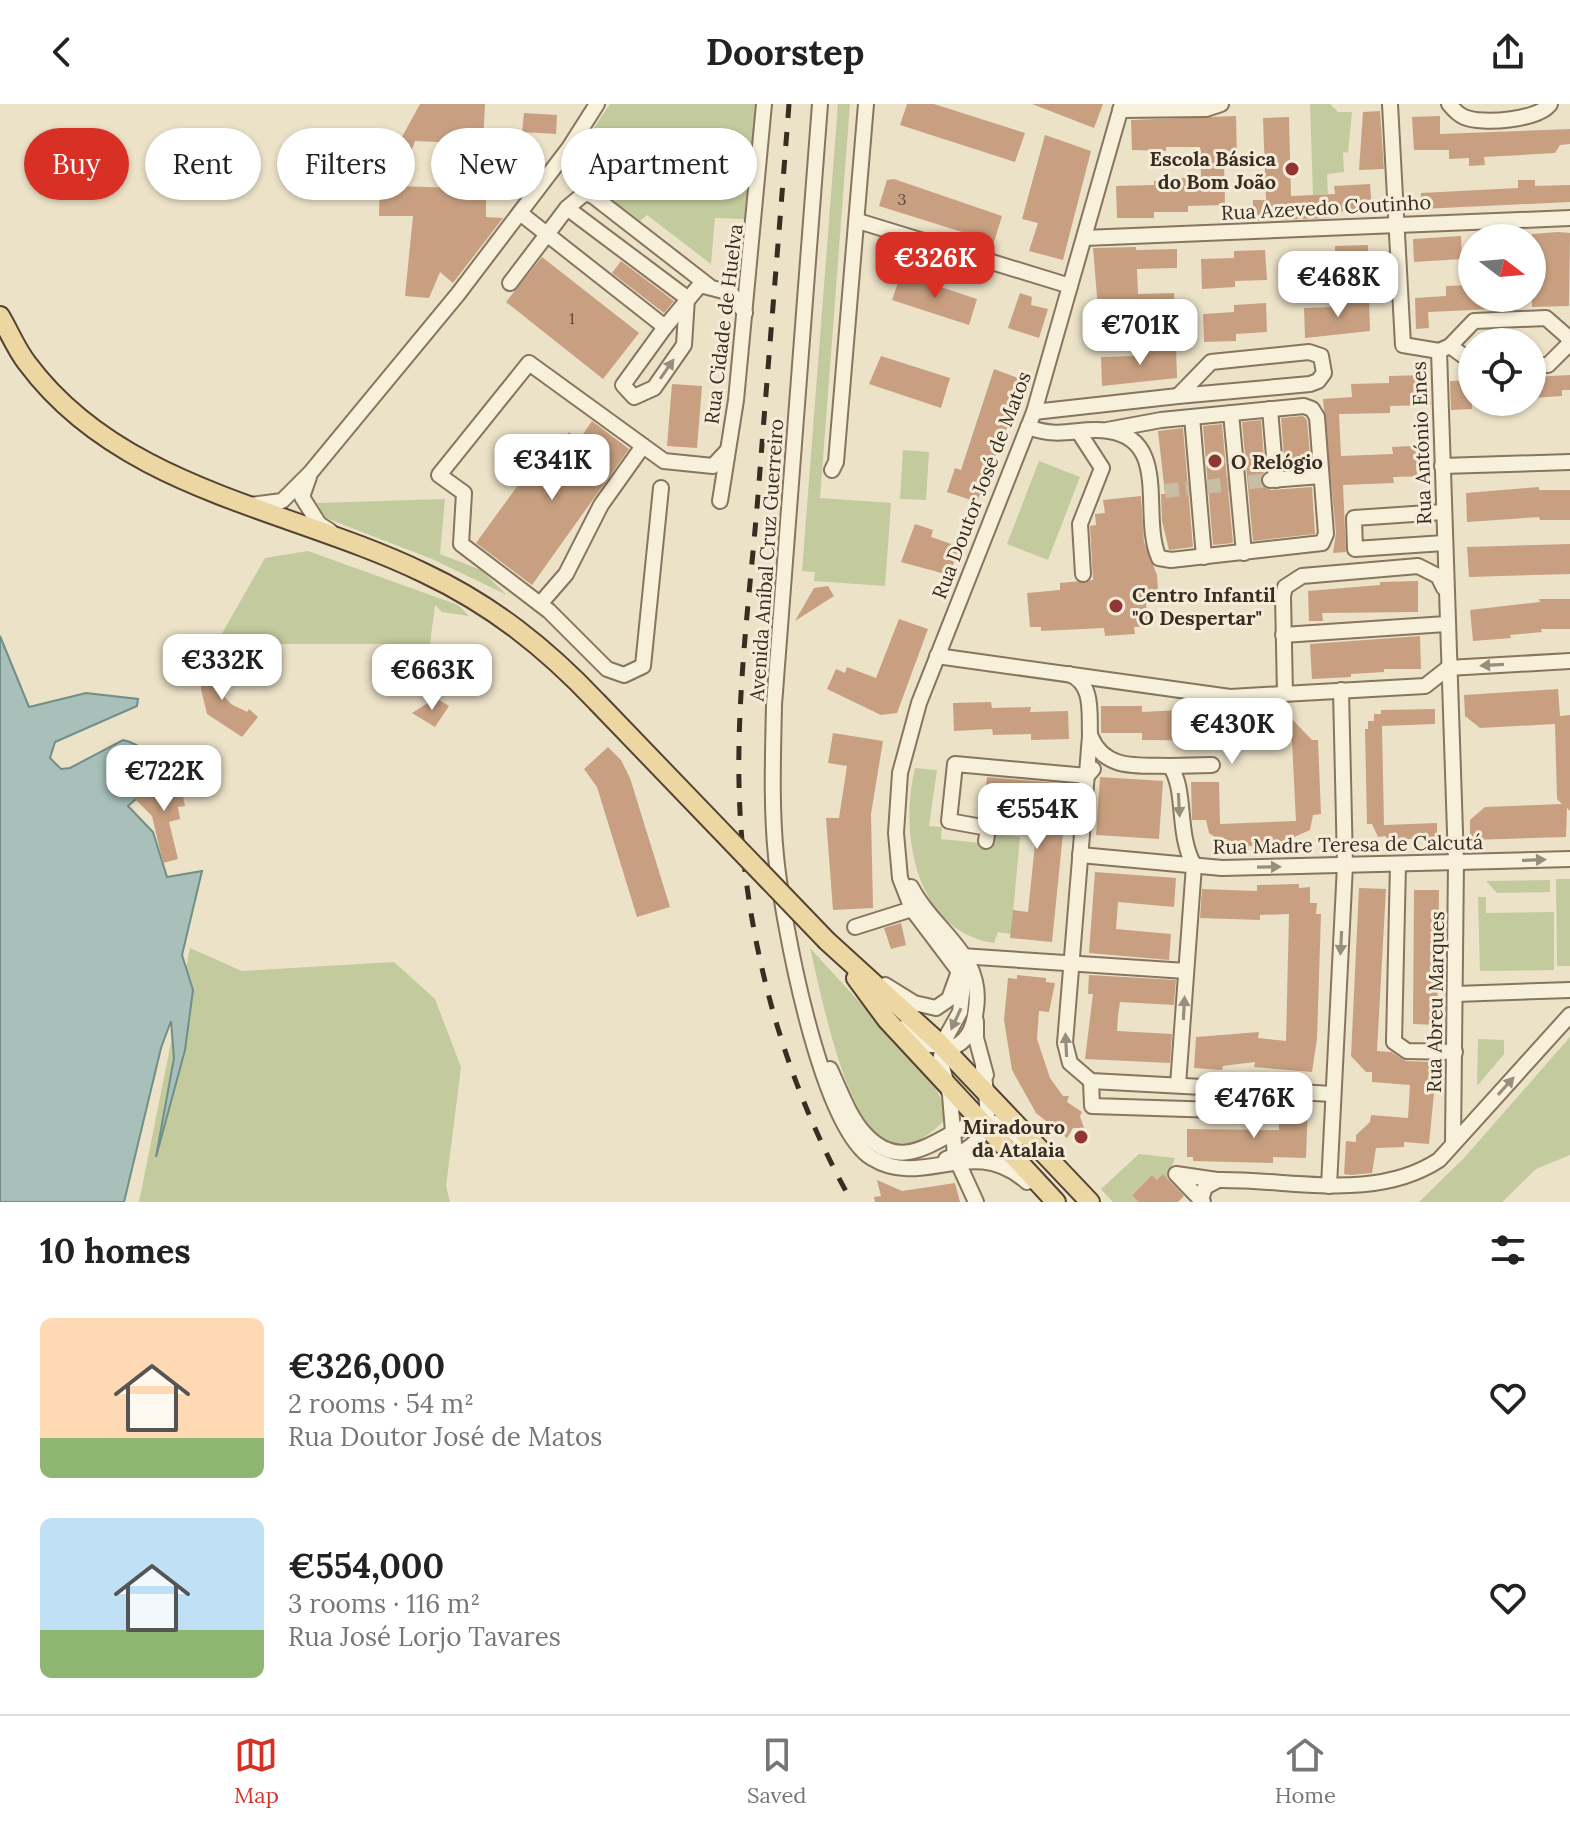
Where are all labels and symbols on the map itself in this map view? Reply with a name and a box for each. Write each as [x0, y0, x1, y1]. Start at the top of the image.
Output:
place label: Escola Básica do Bom João [1150, 146, 1277, 194]
marker: Escola Básica do Bom João [1283, 160, 1301, 178]
house number: 3 [898, 189, 907, 209]
street label: Rua Azevedo Coutinho [1220, 189, 1432, 225]
street label: Rua Cidade de Huelva [698, 222, 748, 426]
north arrow [1458, 224, 1546, 312]
pin: €326K [879, 232, 991, 300]
pin: €468K [1282, 251, 1394, 319]
pin: €701K [1084, 299, 1196, 367]
house number: 1 [569, 308, 575, 328]
one-way arrow [659, 359, 674, 380]
street label: Rua António Enes [1406, 361, 1436, 525]
street label: Rua Doutor José de Matos [926, 368, 1036, 602]
street label: Avenida Aníbal Cruz Guerreiro [744, 418, 788, 703]
pin: €341K [496, 434, 608, 502]
place label: O Relógio [1231, 449, 1323, 474]
marker: O Relógio [1206, 452, 1224, 470]
place label: Centro Infantil "O Despertar" [1132, 582, 1276, 630]
marker: Centro Infantil "O Despertar" [1107, 597, 1125, 615]
pin: €332K [166, 634, 278, 702]
pin: €663K [376, 644, 488, 712]
one-way arrow [1479, 659, 1504, 672]
pin: €430K [1176, 698, 1288, 766]
pin: €722K [108, 745, 220, 813]
pin: €554K [981, 783, 1093, 851]
one-way arrow [1173, 793, 1186, 818]
street label: Rua Madre Teresa de Calcutá [1212, 829, 1484, 859]
one-way arrow [1522, 853, 1547, 866]
one-way arrow [1257, 860, 1282, 873]
street label: Rua Abreu Marques [1421, 911, 1449, 1093]
one-way arrow [1334, 931, 1347, 956]
one-way arrow [1177, 995, 1190, 1020]
one-way arrow [949, 1008, 962, 1031]
one-way arrow [1060, 1031, 1073, 1057]
pin: €476K [1198, 1072, 1310, 1140]
one-way arrow [1496, 1076, 1514, 1095]
place label: Miradouro da Atalaia [963, 1114, 1066, 1162]
marker: Miradouro da Atalaia [1072, 1128, 1090, 1146]

